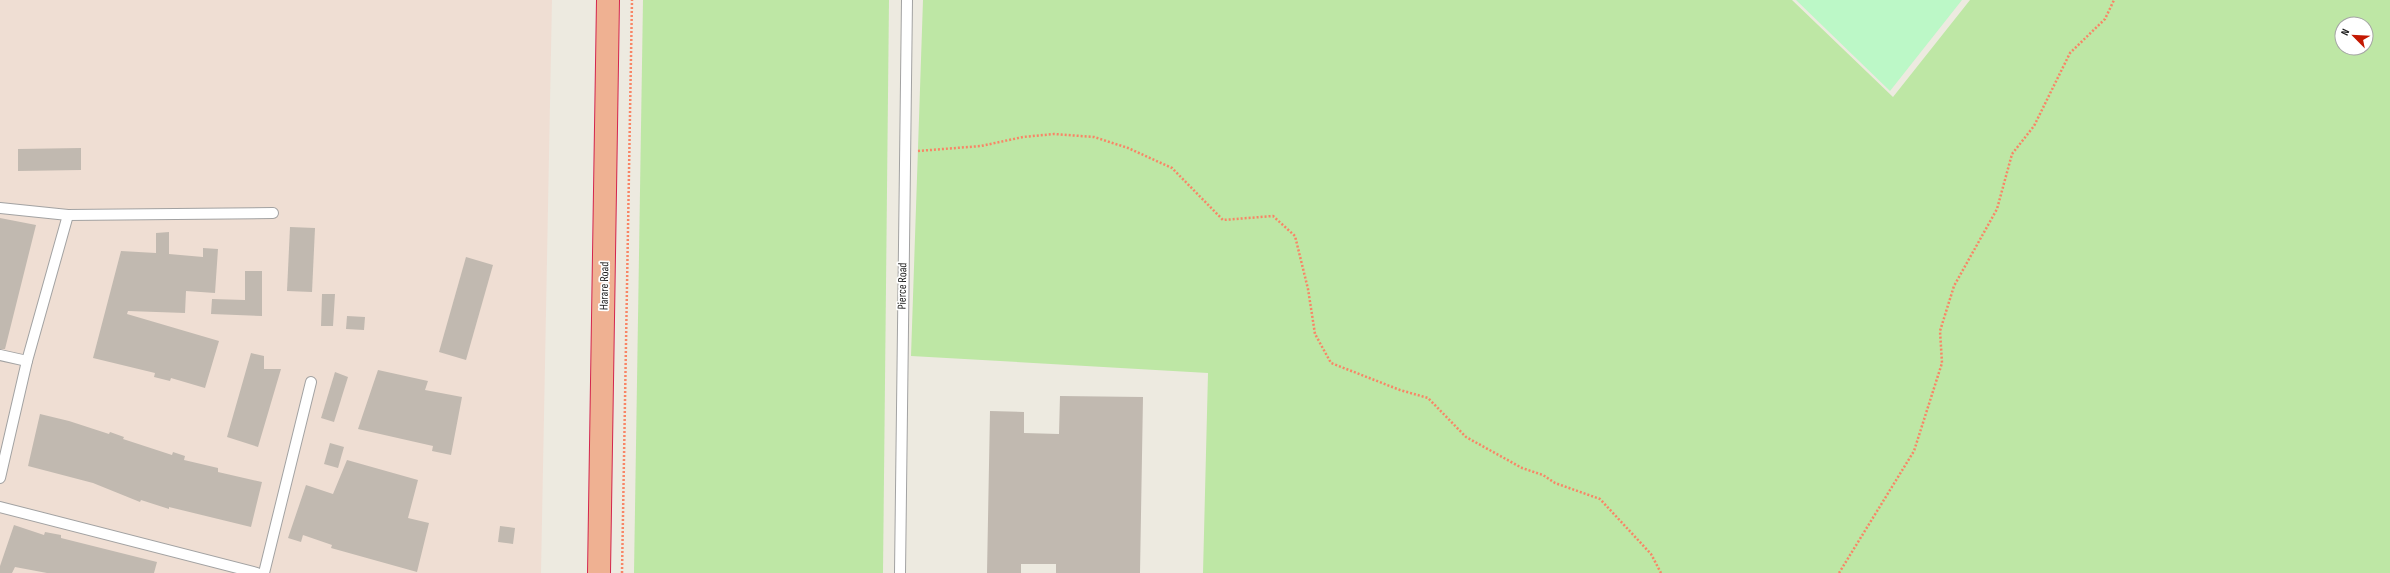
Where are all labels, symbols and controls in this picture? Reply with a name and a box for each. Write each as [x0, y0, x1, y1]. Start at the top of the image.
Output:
north arrow [2334, 16, 2374, 56]
text: N [2338, 27, 2353, 37]
street label: Harare Road [597, 262, 612, 310]
street label: Pierce Road [895, 262, 910, 310]

